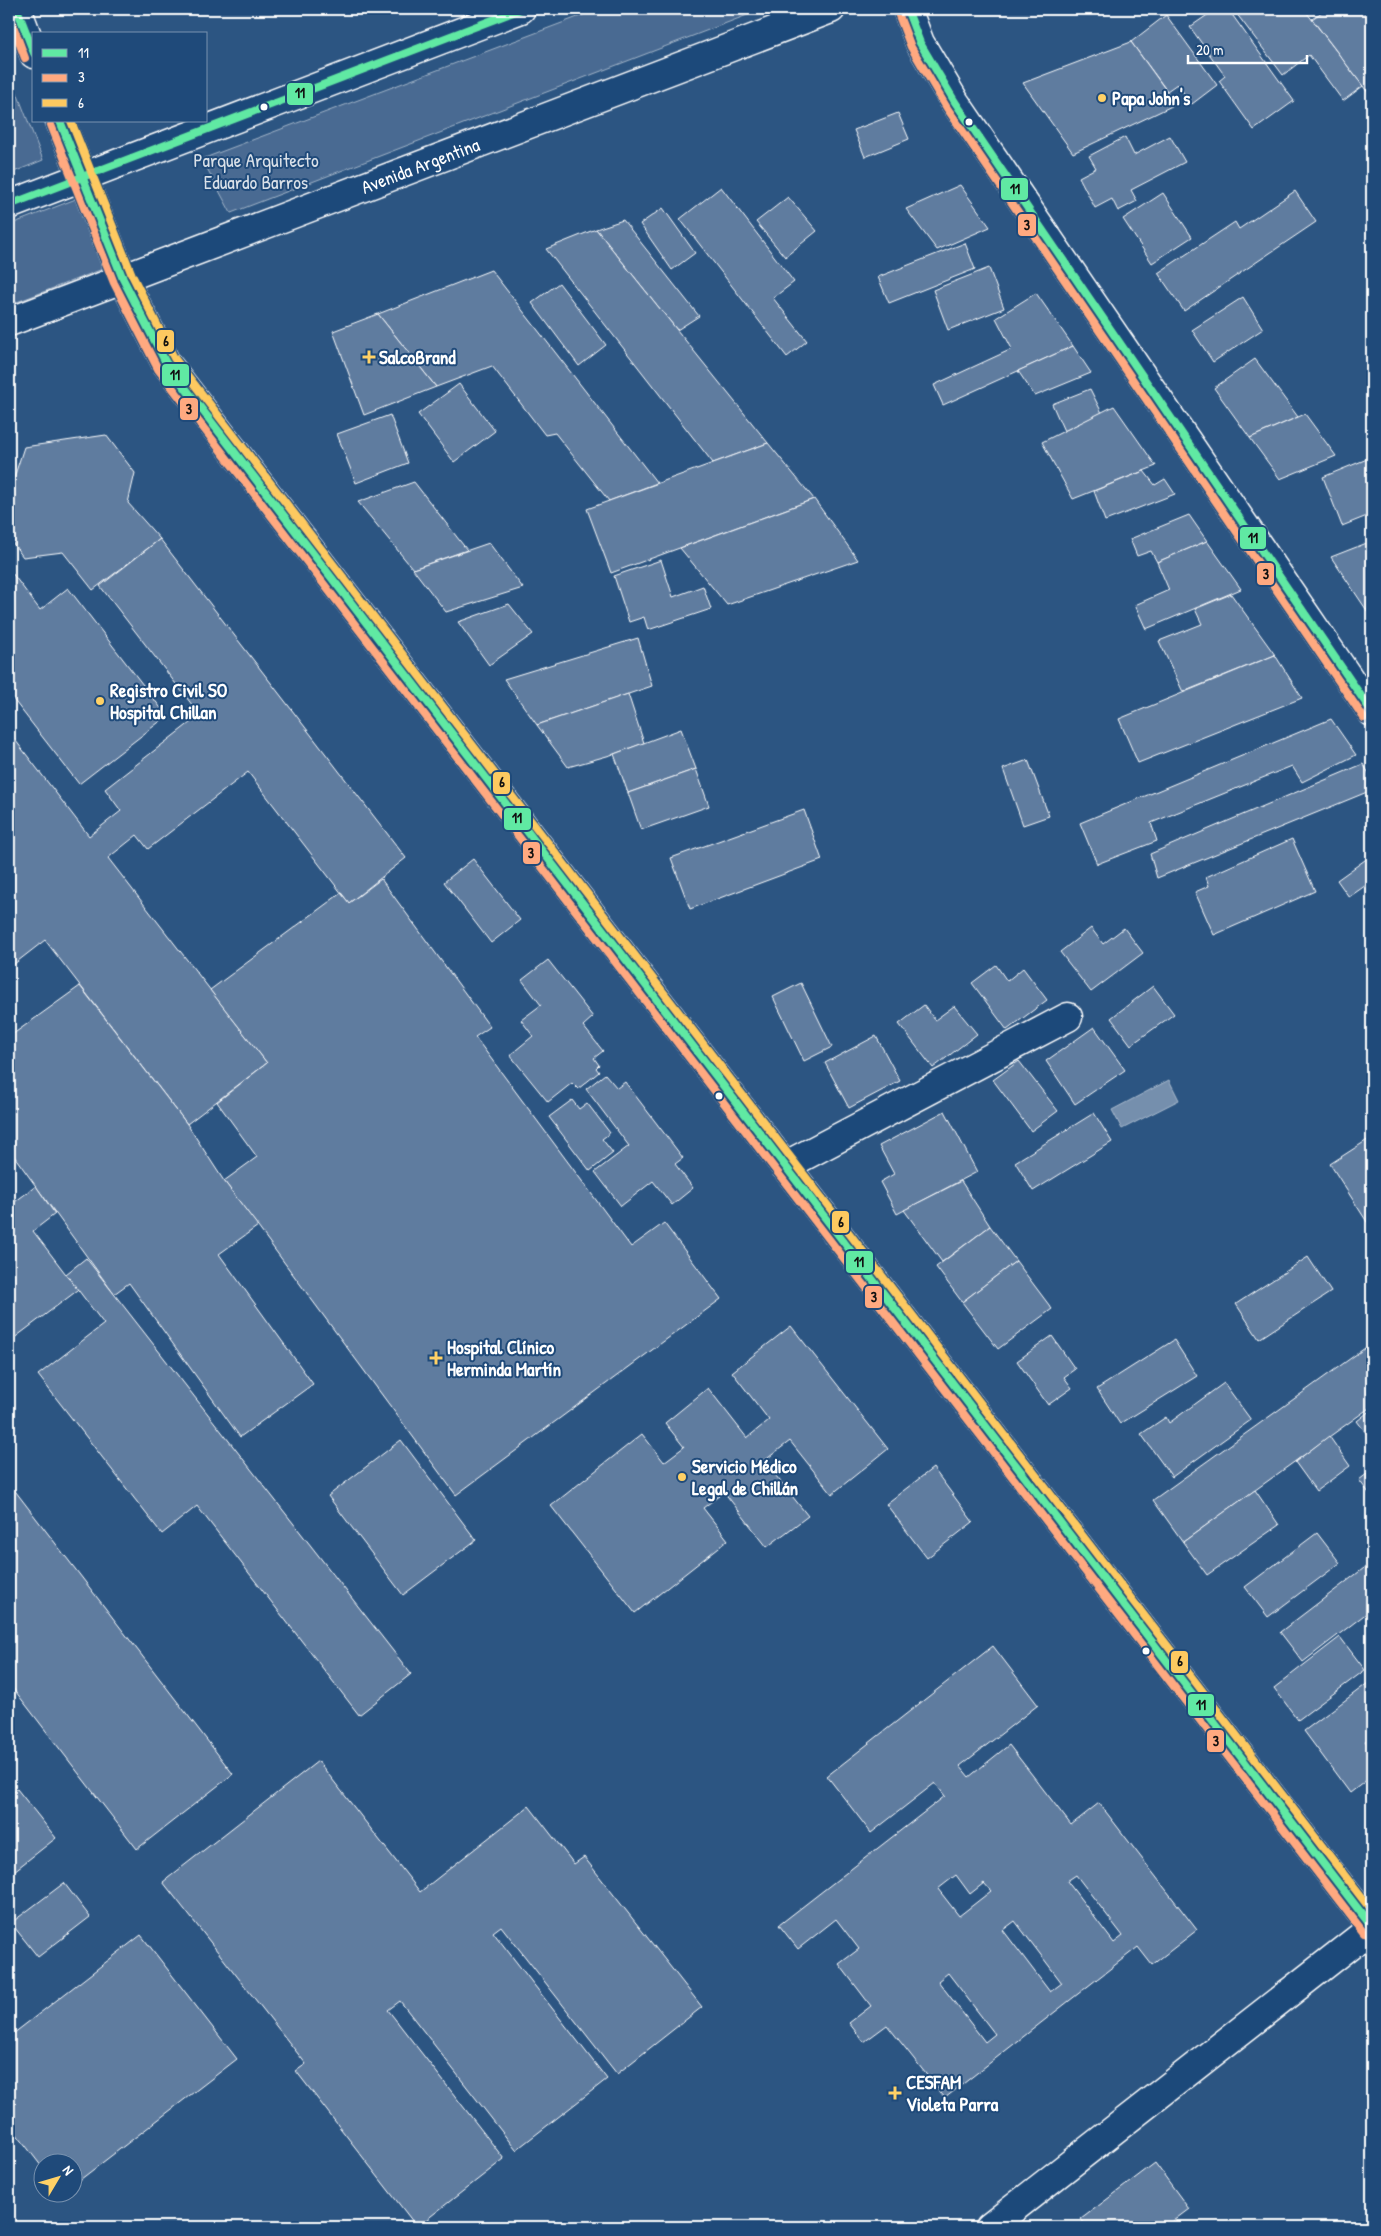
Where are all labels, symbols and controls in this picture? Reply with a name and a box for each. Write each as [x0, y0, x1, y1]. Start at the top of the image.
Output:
legend [32, 32, 208, 122]
scale bar [1188, 32, 1307, 64]
text: 20 m [1196, 39, 1223, 60]
text: 11 [78, 42, 89, 63]
text: 3 [78, 66, 85, 87]
line badge: 11 [286, 82, 314, 106]
text: 11 [295, 83, 305, 102]
place label: Papa John's [1112, 85, 1191, 112]
text: 6 [78, 92, 84, 113]
marker: Papa John's [1096, 92, 1108, 104]
unlabelled marker [259, 102, 269, 112]
unlabelled marker [964, 117, 974, 127]
street label: Avenida Argentina [357, 131, 484, 200]
park label: Parque Arquitecto Eduardo Barros [193, 147, 319, 195]
line badge: 11 [1000, 177, 1029, 201]
text: 11 [1010, 179, 1020, 198]
line badge: 3 [1017, 213, 1037, 237]
text: 3 [1024, 215, 1031, 234]
line badge: 6 [156, 329, 175, 353]
text: 6 [163, 331, 169, 350]
place label: SalcoBrand [379, 344, 456, 370]
marker: SalcoBrand [363, 351, 375, 363]
line badge: 11 [161, 363, 190, 387]
text: 11 [170, 365, 180, 384]
line badge: 3 [179, 397, 199, 421]
text: 3 [186, 399, 193, 418]
line badge: 11 [1239, 526, 1267, 550]
text: 11 [1248, 528, 1258, 547]
line badge: 3 [1256, 562, 1275, 586]
text: 3 [1263, 564, 1270, 583]
place label: Registro Civil SO Hospital Chillan [110, 677, 228, 726]
marker: Registro Civil SO Hospital Chillan [94, 695, 106, 707]
line badge: 6 [492, 771, 511, 795]
text: 6 [499, 772, 505, 791]
line badge: 11 [503, 807, 532, 831]
text: 11 [512, 808, 522, 827]
line badge: 3 [522, 841, 541, 865]
text: 3 [528, 843, 535, 862]
unlabelled marker [714, 1091, 724, 1101]
line badge: 6 [831, 1210, 850, 1234]
text: 6 [838, 1212, 844, 1231]
line badge: 11 [845, 1250, 874, 1274]
text: 11 [854, 1252, 864, 1271]
line badge: 3 [864, 1285, 883, 1309]
text: 3 [871, 1287, 878, 1306]
place label: Hospital Clínico Herminda Martín [447, 1334, 562, 1382]
marker: Hospital Clínico Herminda Martín [429, 1351, 443, 1365]
place label: Servicio Médico Legal de Chillán [692, 1453, 799, 1502]
marker: Servicio Médico Legal de Chillán [676, 1471, 688, 1483]
unlabelled marker [1141, 1646, 1151, 1656]
line badge: 6 [1170, 1650, 1189, 1674]
text: 6 [1177, 1651, 1183, 1670]
line badge: 11 [1187, 1693, 1215, 1717]
text: 11 [1196, 1695, 1206, 1714]
line badge: 3 [1206, 1729, 1225, 1753]
text: 3 [1213, 1731, 1220, 1750]
place label: CESFAM Violeta Parra [906, 2069, 999, 2117]
marker: CESFAM Violeta Parra [888, 2086, 902, 2100]
north arrow [32, 2154, 82, 2204]
text: N [59, 2161, 79, 2179]

